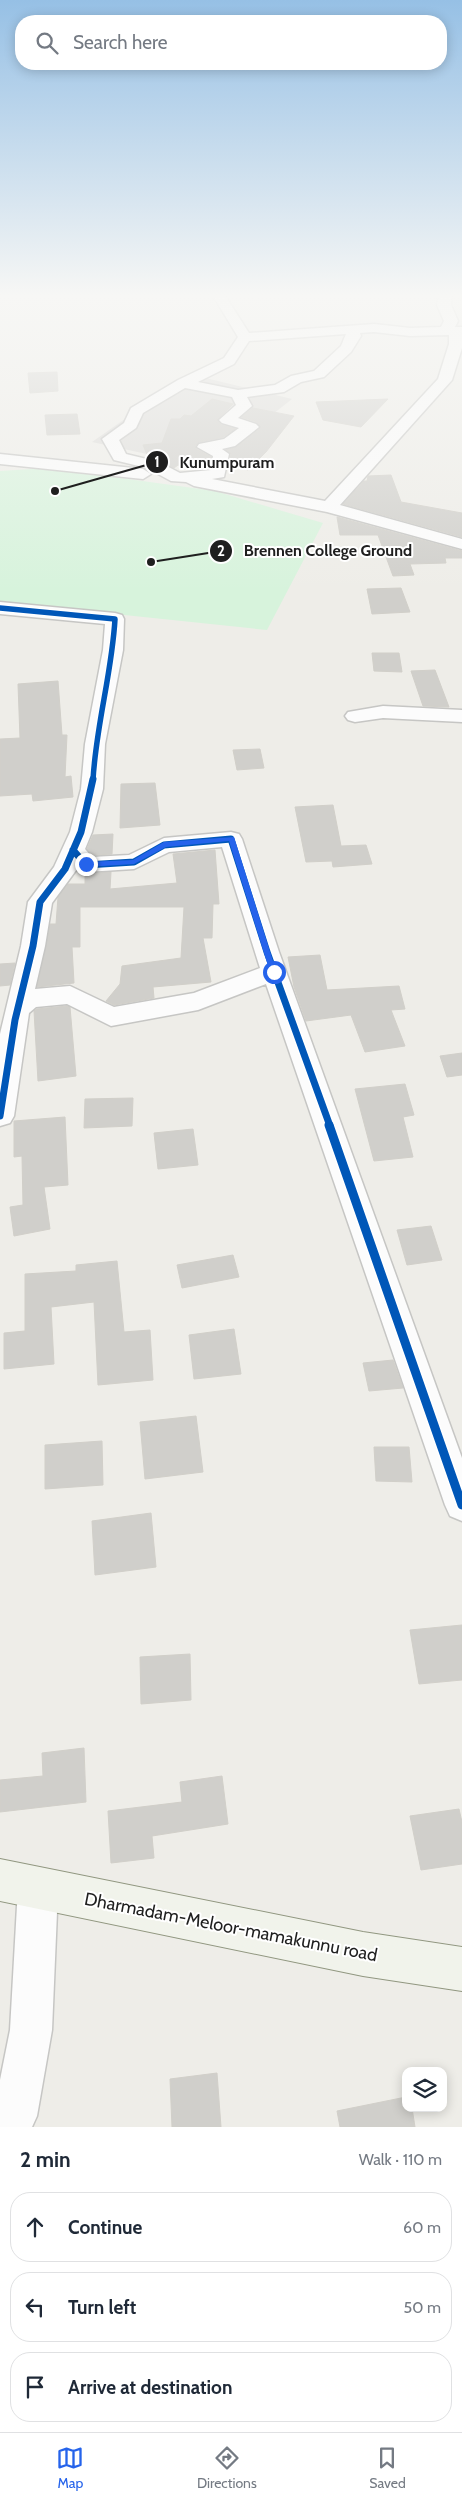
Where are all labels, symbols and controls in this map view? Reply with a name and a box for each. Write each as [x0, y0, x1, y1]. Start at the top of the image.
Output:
search box [15, 15, 447, 70]
icon: search [33, 29, 61, 57]
text: Search here [73, 31, 167, 54]
callout: Kunumpuram [145, 447, 285, 478]
text: 1 [154, 453, 160, 471]
text: Kunumpuram [180, 453, 275, 472]
callout: Brennen College Ground [209, 535, 422, 566]
text: Brennen College Ground [244, 541, 412, 560]
text: 2 [217, 542, 225, 560]
route end [75, 853, 98, 876]
route start [263, 961, 286, 984]
street label: Dharmadam-Meloor-mamakunnu road [83, 1888, 379, 1966]
map controls [402, 2067, 447, 2112]
button: layers [402, 2067, 447, 2112]
text: 2 min [20, 2147, 71, 2172]
text: Walk · 110 m [359, 2150, 442, 2169]
icon: ahead [21, 2213, 49, 2241]
text: Continue [68, 2216, 142, 2239]
text: 60 m [403, 2218, 441, 2237]
icon: left [21, 2293, 49, 2321]
text: Turn left [68, 2296, 136, 2319]
text: 50 m [404, 2298, 441, 2317]
icon: arrive [21, 2373, 49, 2401]
text: Arrive at destination [68, 2376, 232, 2399]
tab: Map [56, 2444, 84, 2492]
tab: Directions [197, 2444, 257, 2492]
tab: Saved [369, 2444, 406, 2492]

